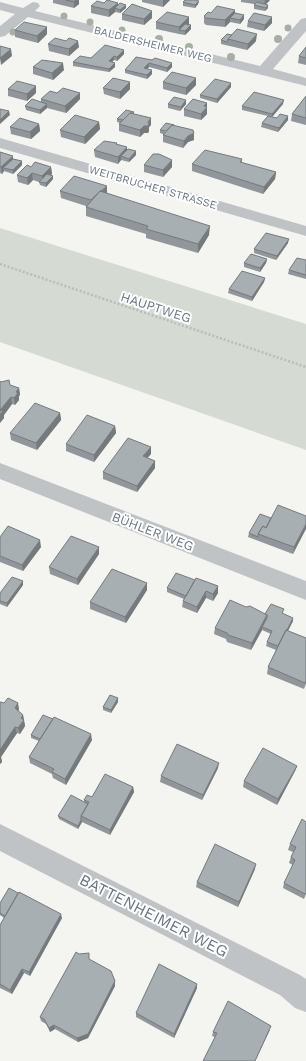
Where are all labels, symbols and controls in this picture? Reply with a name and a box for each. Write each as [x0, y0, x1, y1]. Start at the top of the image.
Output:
street label: BALDERSHEIMER WEG [93, 24, 213, 65]
street label: WEITBRUCHER STRASSE [87, 163, 218, 212]
street label: HAUPTWEG [119, 289, 193, 326]
street label: BÜHLER WEG [110, 509, 196, 554]
street label: BATTENHEIMER WEG [76, 870, 231, 961]

